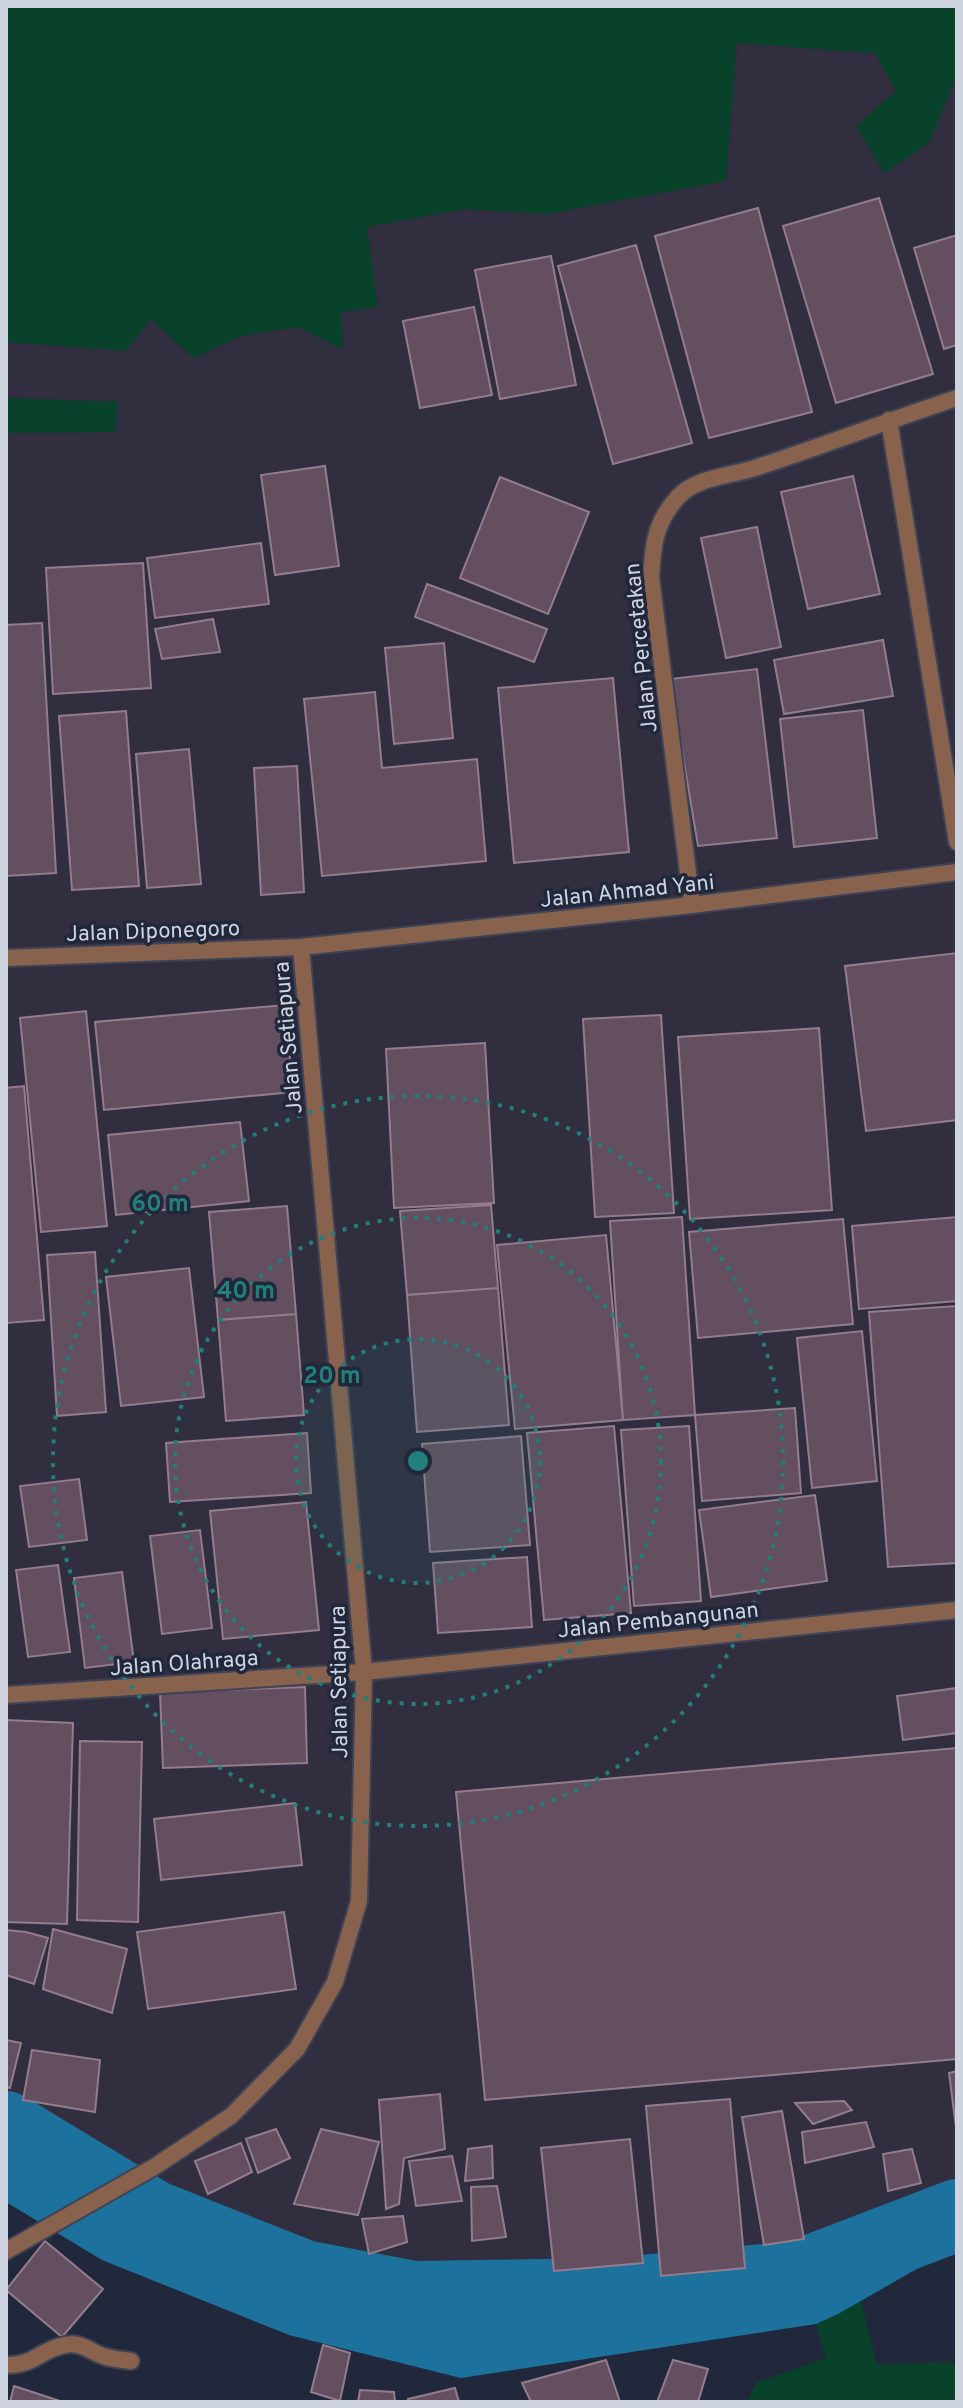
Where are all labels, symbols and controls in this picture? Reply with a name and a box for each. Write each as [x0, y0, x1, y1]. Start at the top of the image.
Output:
street label: Jalan Percetakan [620, 561, 665, 734]
street label: Jalan Ahmad Yani [539, 870, 716, 915]
street label: Jalan Diponegoro [66, 916, 240, 949]
street label: Jalan Setiapura [269, 960, 310, 1115]
text: 60 m [131, 1190, 189, 1220]
text: 40 m [217, 1277, 275, 1307]
text: 20 m [303, 1362, 361, 1392]
centre of rings [404, 1447, 432, 1475]
street label: Jalan Pembangunan [556, 1597, 760, 1645]
street label: Jalan Setiapura [326, 1605, 355, 1759]
street label: Jalan Olahraga [109, 1646, 259, 1683]

